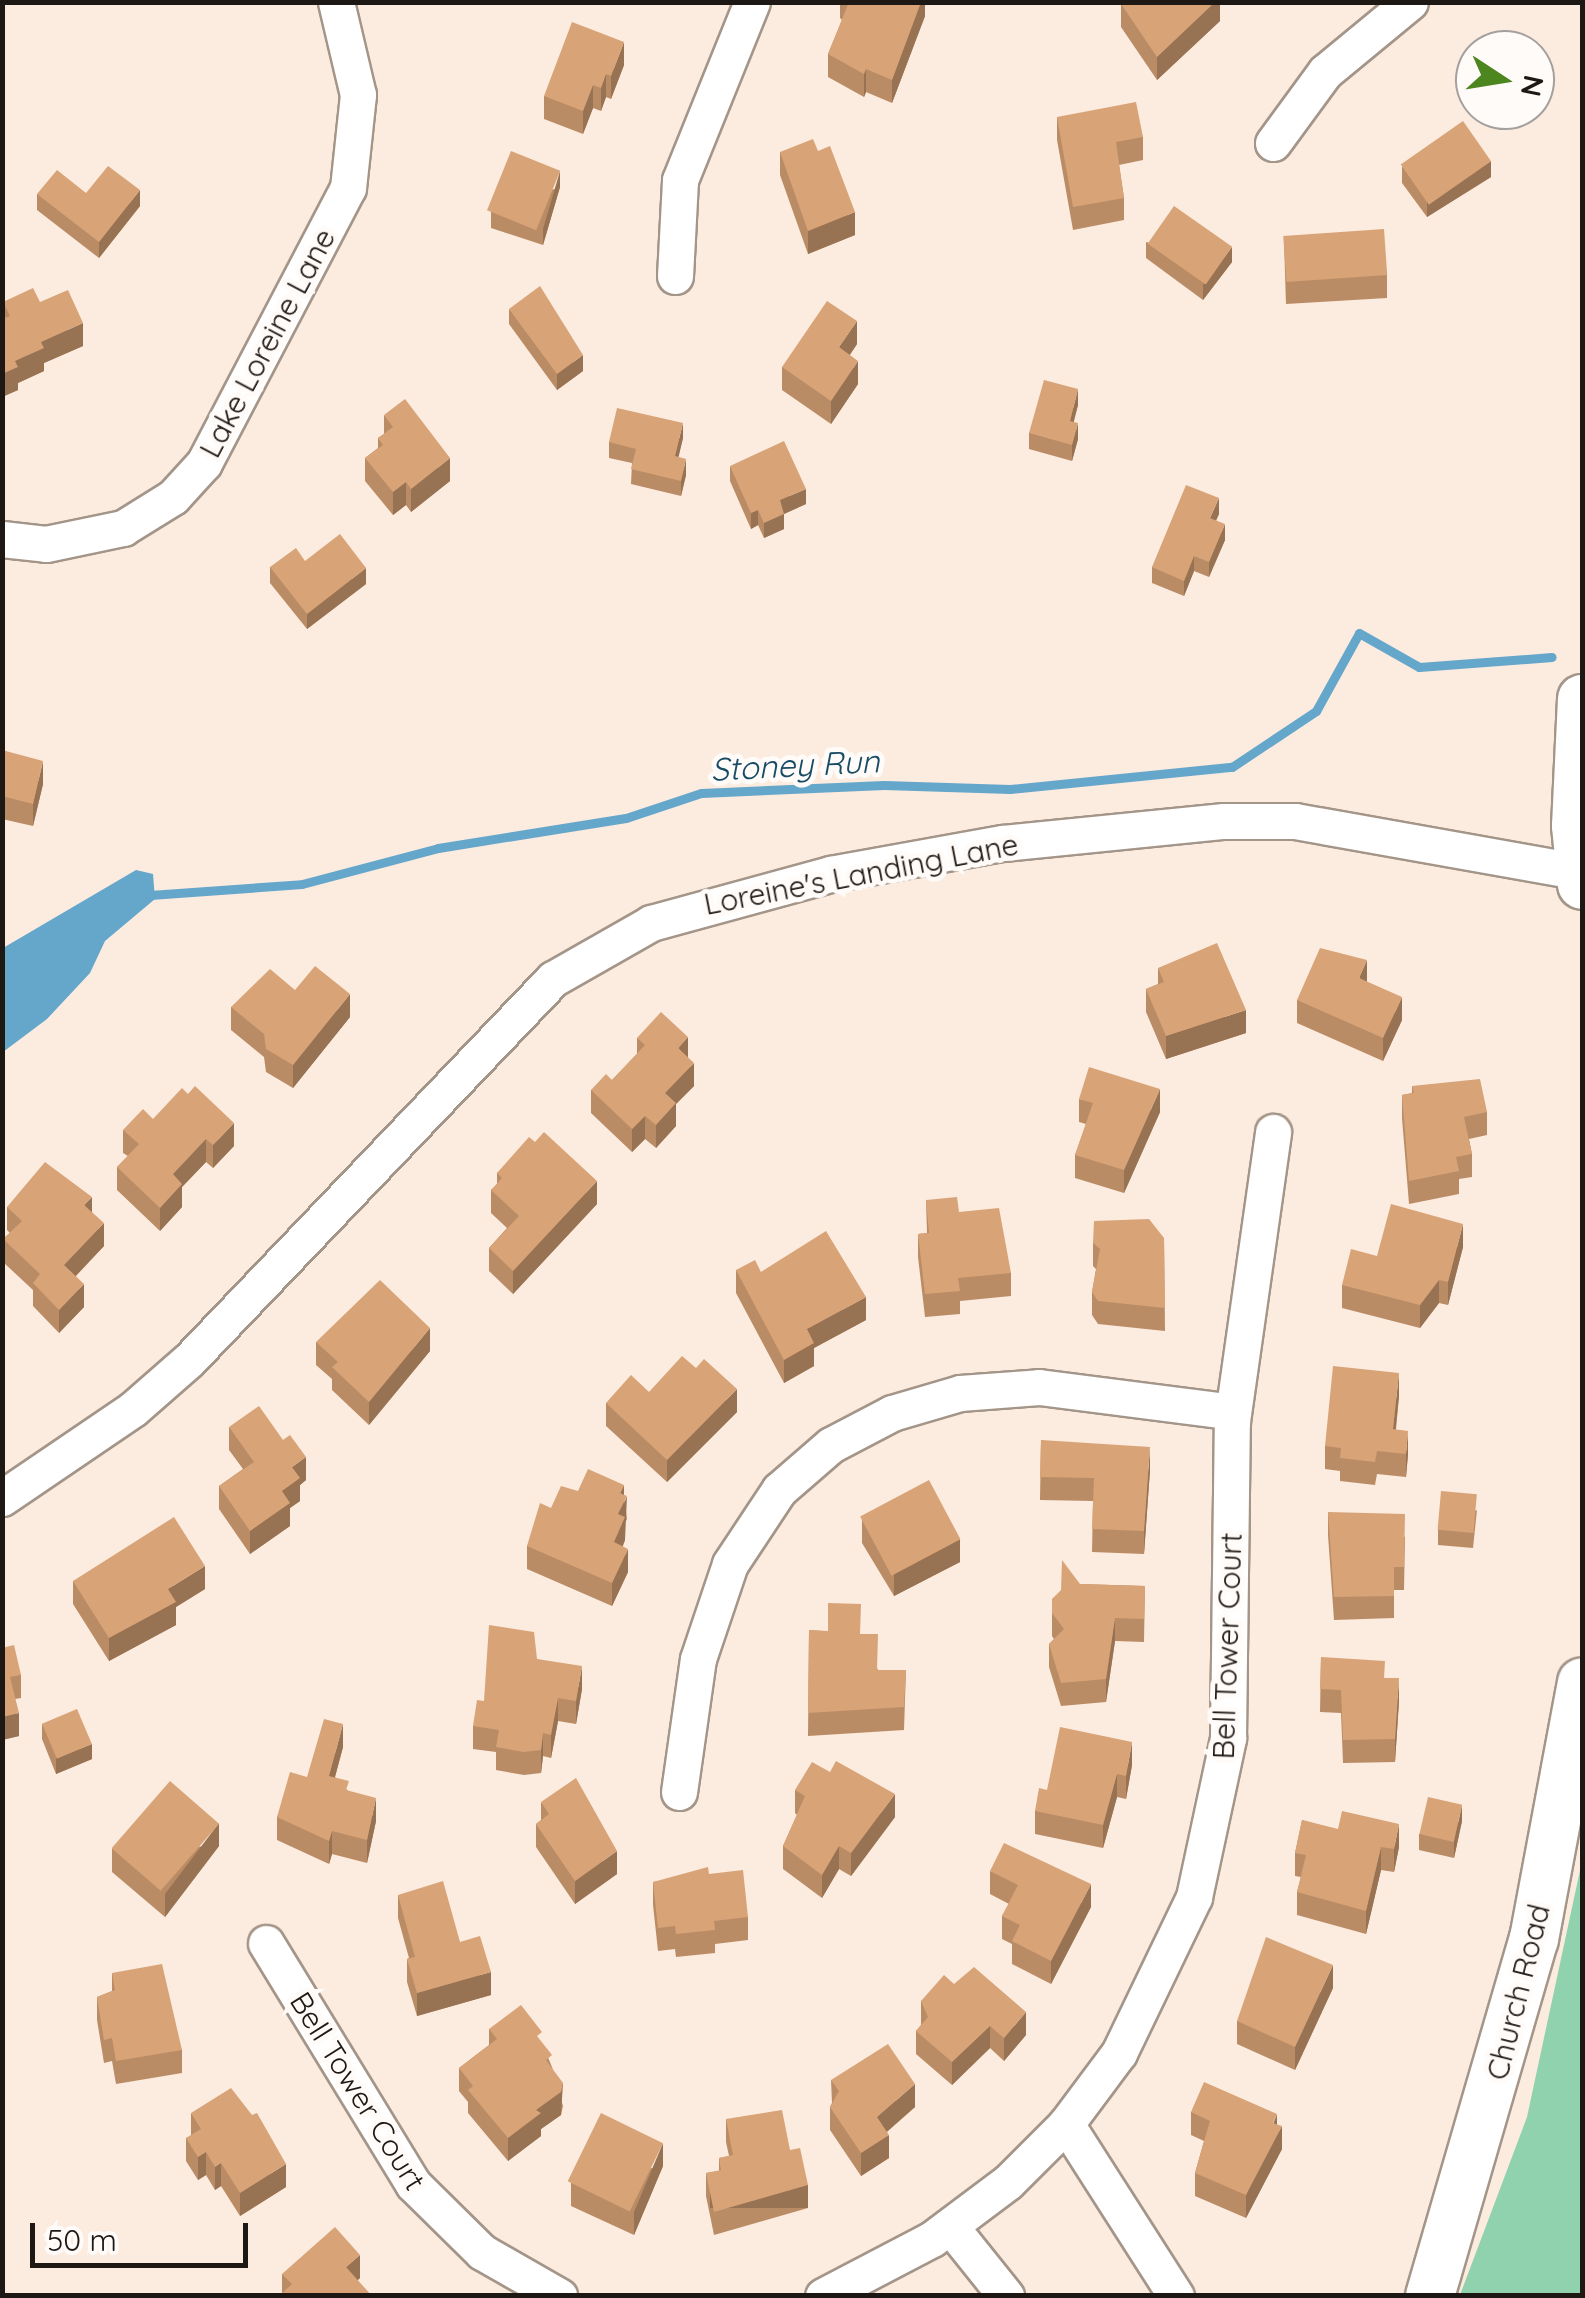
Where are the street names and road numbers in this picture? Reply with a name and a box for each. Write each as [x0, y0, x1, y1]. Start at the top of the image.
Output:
street label: Lake Loreine Lane [192, 222, 342, 464]
street label: Loreine's Landing Lane [701, 826, 1021, 922]
street label: Bell Tower Court [1205, 1532, 1249, 1760]
street label: Church Road [1479, 1900, 1557, 2084]
street label: Bell Tower Court [283, 1985, 433, 2197]

